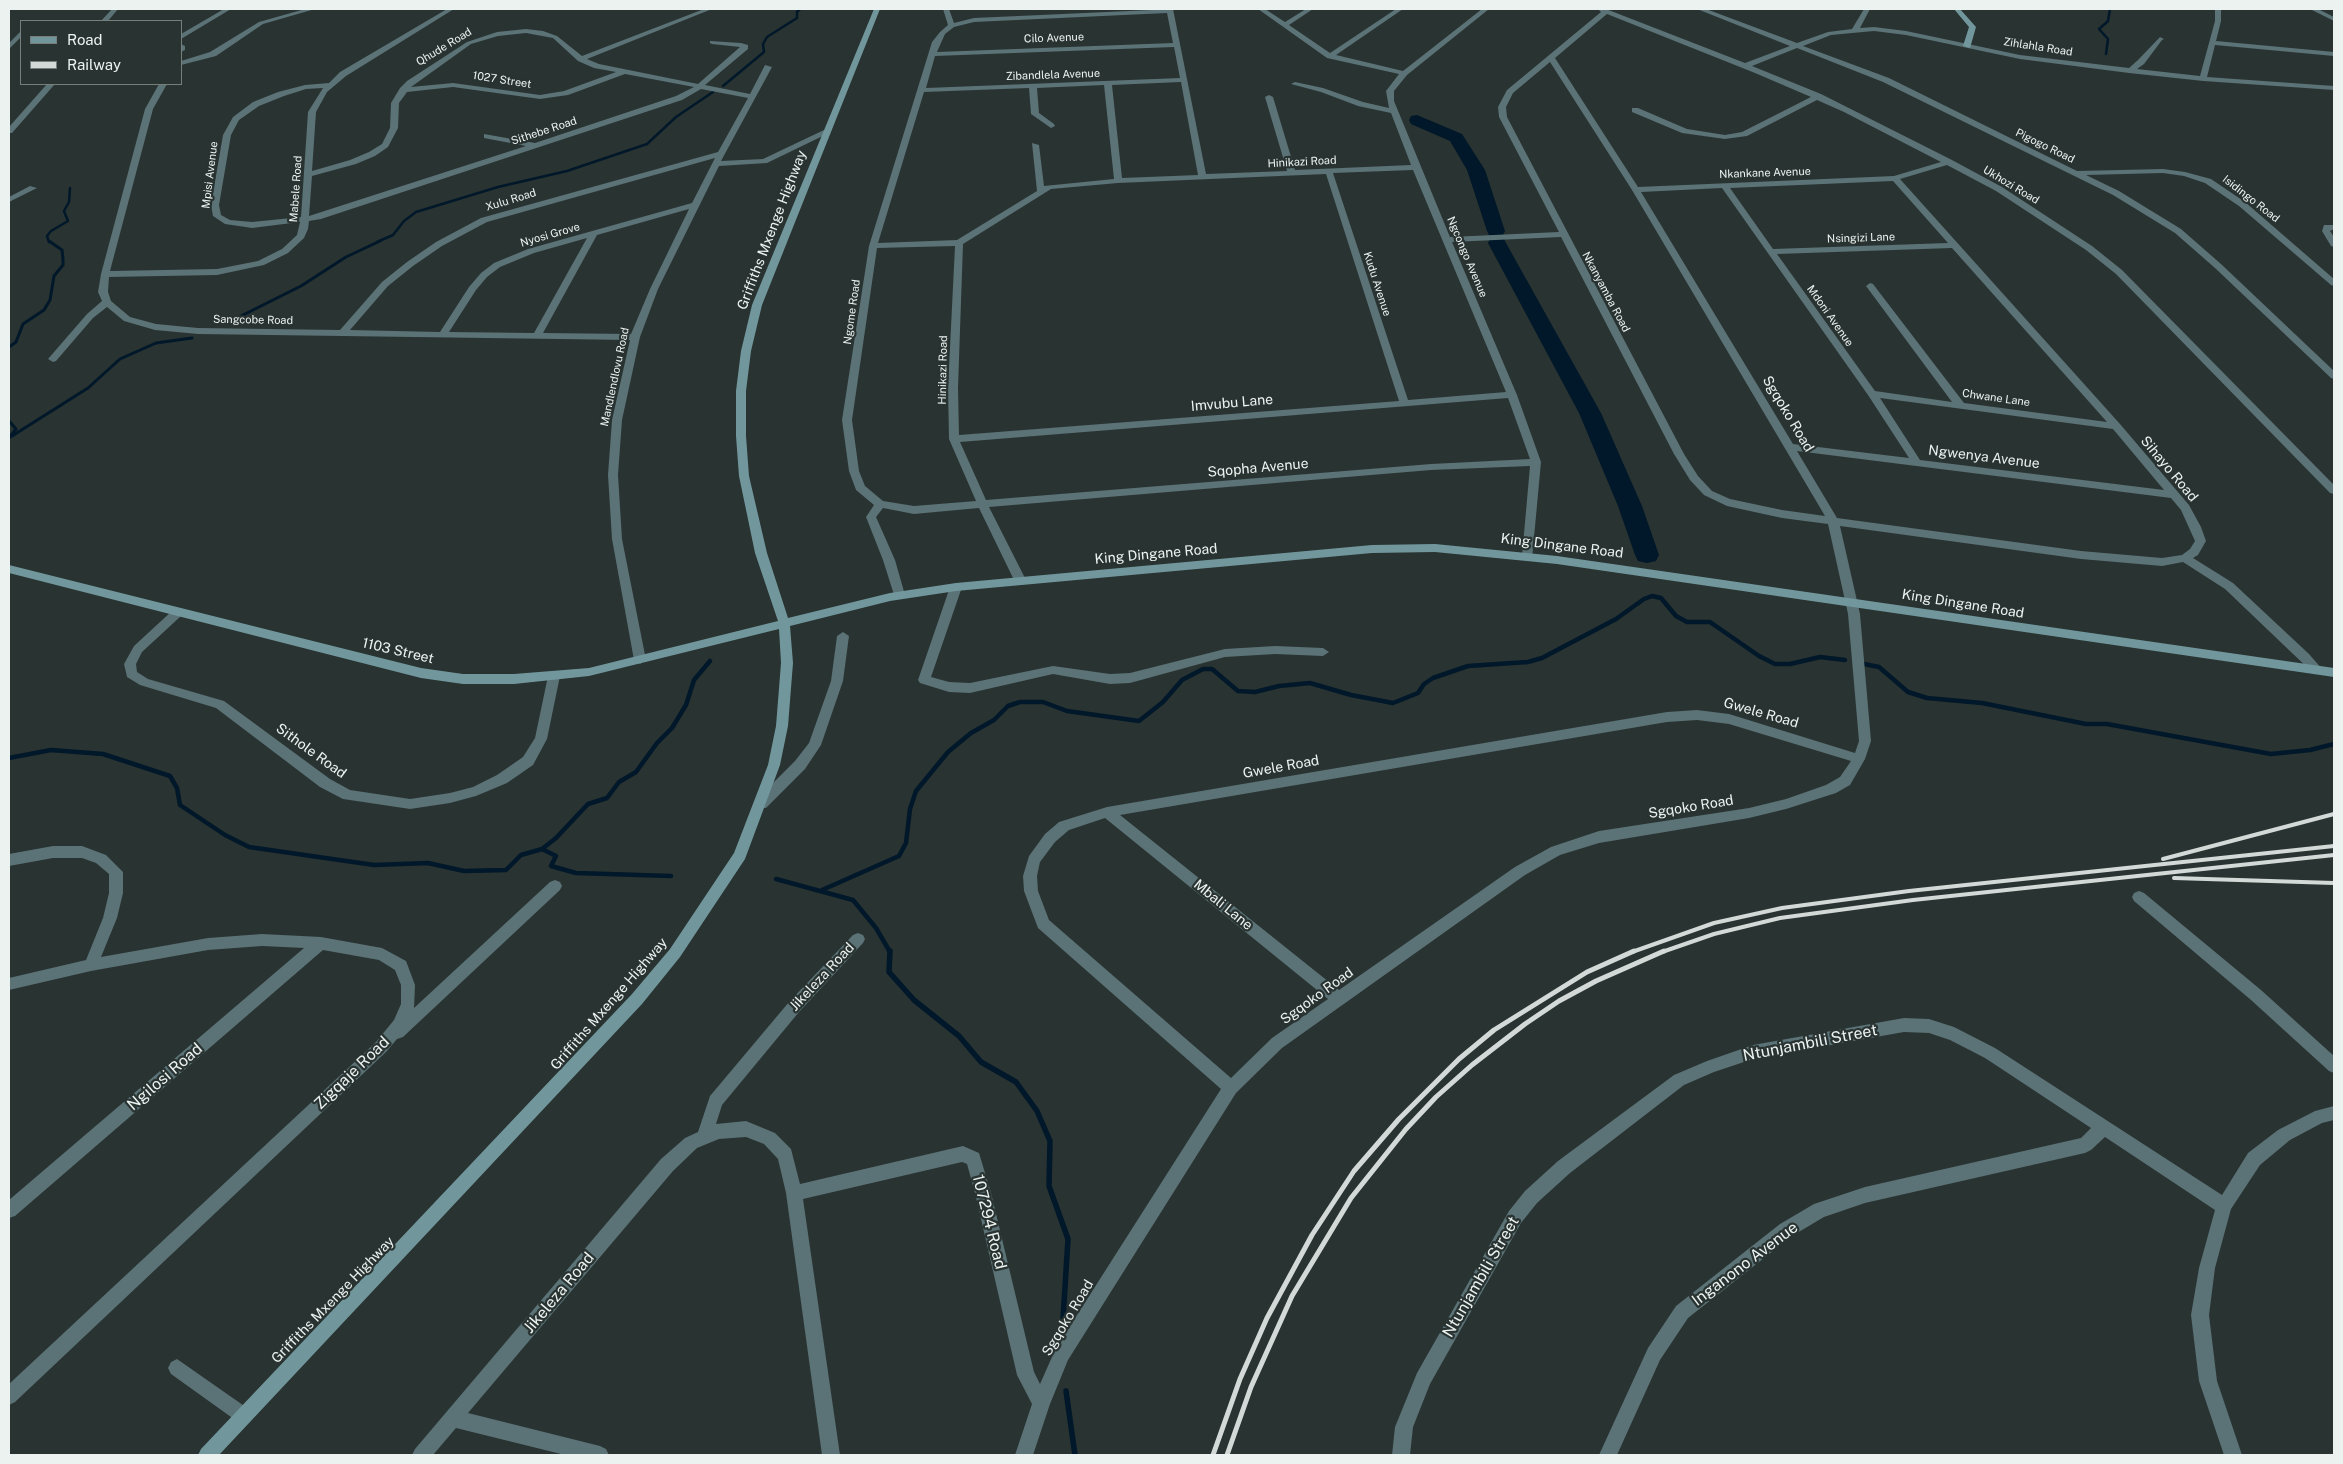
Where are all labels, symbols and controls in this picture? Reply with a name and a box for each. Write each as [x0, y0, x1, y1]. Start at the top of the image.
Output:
legend [20, 20, 182, 85]
street label: Qhude Road [414, 25, 474, 69]
street label: Cilo Avenue [1024, 30, 1084, 46]
text: Road [67, 31, 103, 48]
street label: Zihlahla Road [2003, 35, 2073, 59]
text: Railway [67, 56, 121, 73]
street label: Zibandlela Avenue [1006, 67, 1100, 83]
street label: 1027 Street [472, 69, 532, 91]
street label: Sithebe Road [509, 114, 579, 148]
street label: Pigogo Road [2013, 126, 2077, 166]
street label: Mpisi Avenue [199, 141, 221, 209]
street label: Griffiths Mxenge Highway [734, 148, 810, 312]
street label: Hinikazi Road [1267, 154, 1337, 170]
street label: Mabele Road [287, 155, 305, 223]
street label: Ukhozi Road [1981, 163, 2041, 207]
street label: Nkankane Avenue [1719, 165, 1811, 181]
street label: Isidingo Road [2220, 173, 2282, 225]
street label: Xulu Road [484, 186, 538, 214]
street label: Ngcongo Avenue [1444, 215, 1490, 299]
street label: Nyosi Grove [519, 220, 581, 250]
street label: Nsingizi Lane [1827, 230, 1895, 246]
street label: Kudu Avenue [1360, 250, 1394, 318]
street label: Nkanyamba Road [1579, 250, 1633, 334]
street label: Ngome Road [841, 279, 863, 345]
street label: Mdoni Avenue [1804, 283, 1856, 349]
street label: Sangcobe Road [213, 313, 293, 327]
street label: Mandlendlovu Road [598, 326, 632, 428]
street label: Hinikazi Road [936, 335, 950, 405]
street label: Sgqoko Road [1759, 373, 1817, 455]
street label: Chwane Lane [1961, 387, 2031, 409]
street label: Imvubu Lane [1190, 391, 1274, 415]
street label: Sihayo Road [2137, 433, 2201, 505]
street label: Ngwenya Avenue [1927, 442, 2041, 472]
street label: Sqopha Avenue [1207, 455, 1309, 481]
street label: King Dingane Road [1500, 530, 1624, 562]
street label: King Dingane Road [1094, 540, 1218, 568]
street label: King Dingane Road [1901, 586, 2025, 622]
street label: 1103 Street [361, 635, 435, 667]
street label: Gwele Road [1722, 694, 1800, 732]
street label: Sithole Road [273, 720, 349, 782]
street label: Gwele Road [1241, 752, 1321, 782]
street label: Sgqoko Road [1647, 792, 1735, 822]
street label: Mbali Lane [1190, 876, 1256, 934]
street label: Griffiths Mxenge Highway [547, 934, 671, 1074]
street label: Jikeleza Road [786, 939, 858, 1015]
street label: Sgqoko Road [1277, 964, 1357, 1028]
street label: Ntunjambili Street [1741, 1021, 1879, 1065]
street label: Zigqaje Road [310, 1032, 394, 1114]
street label: Ngilosi Road [124, 1039, 206, 1115]
street label: 107294 Road [968, 1173, 1010, 1271]
street label: Ntunjambili Street [1439, 1213, 1523, 1341]
street label: Inganono Avenue [1688, 1218, 1802, 1310]
street label: Griffiths Mxenge Highway [268, 1233, 398, 1367]
street label: Jikeleza Road [520, 1249, 598, 1337]
street label: Sgqoko Road [1039, 1277, 1097, 1359]

